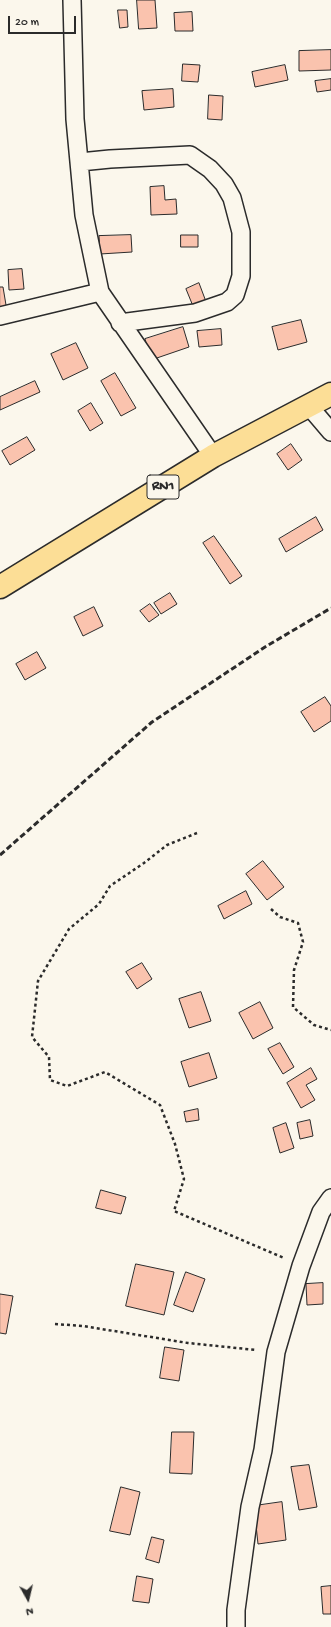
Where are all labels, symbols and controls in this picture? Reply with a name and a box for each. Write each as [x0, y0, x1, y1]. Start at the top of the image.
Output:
scale bar [10, 8, 78, 34]
text: 20 m [15, 16, 39, 30]
road number: RN1 [147, 475, 179, 499]
north arrow [8, 1579, 48, 1619]
text: N [25, 1604, 34, 1617]

